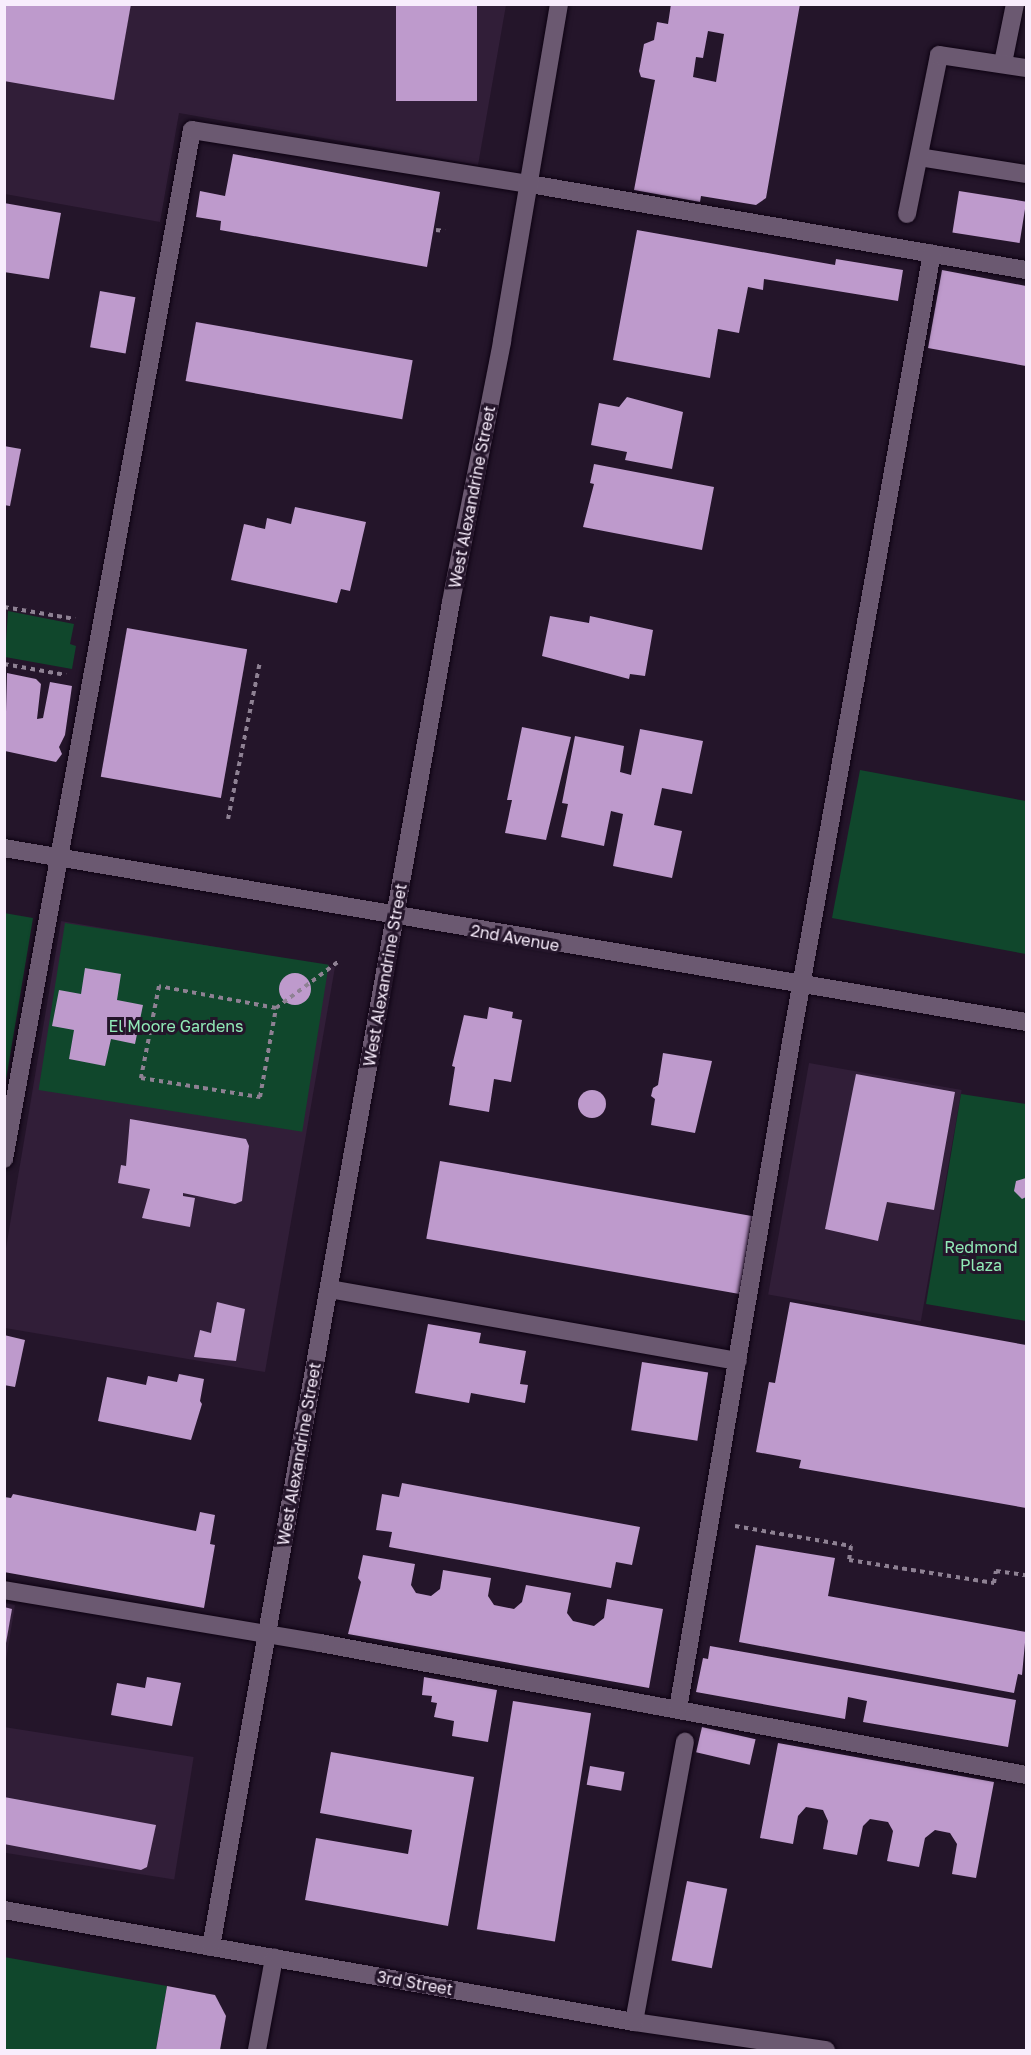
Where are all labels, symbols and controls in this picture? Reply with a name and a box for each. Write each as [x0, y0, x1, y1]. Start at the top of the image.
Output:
street label: West Alexandrine Street [445, 404, 499, 590]
street label: West Alexandrine Street [359, 882, 411, 1068]
street label: 2nd Avenue [469, 921, 561, 955]
park label: El Moore Gardens [108, 1016, 244, 1036]
park label: Redmond Plaza [944, 1237, 1018, 1275]
street label: West Alexandrine Street [273, 1361, 325, 1547]
street label: 3rd Street [376, 1967, 454, 1999]

